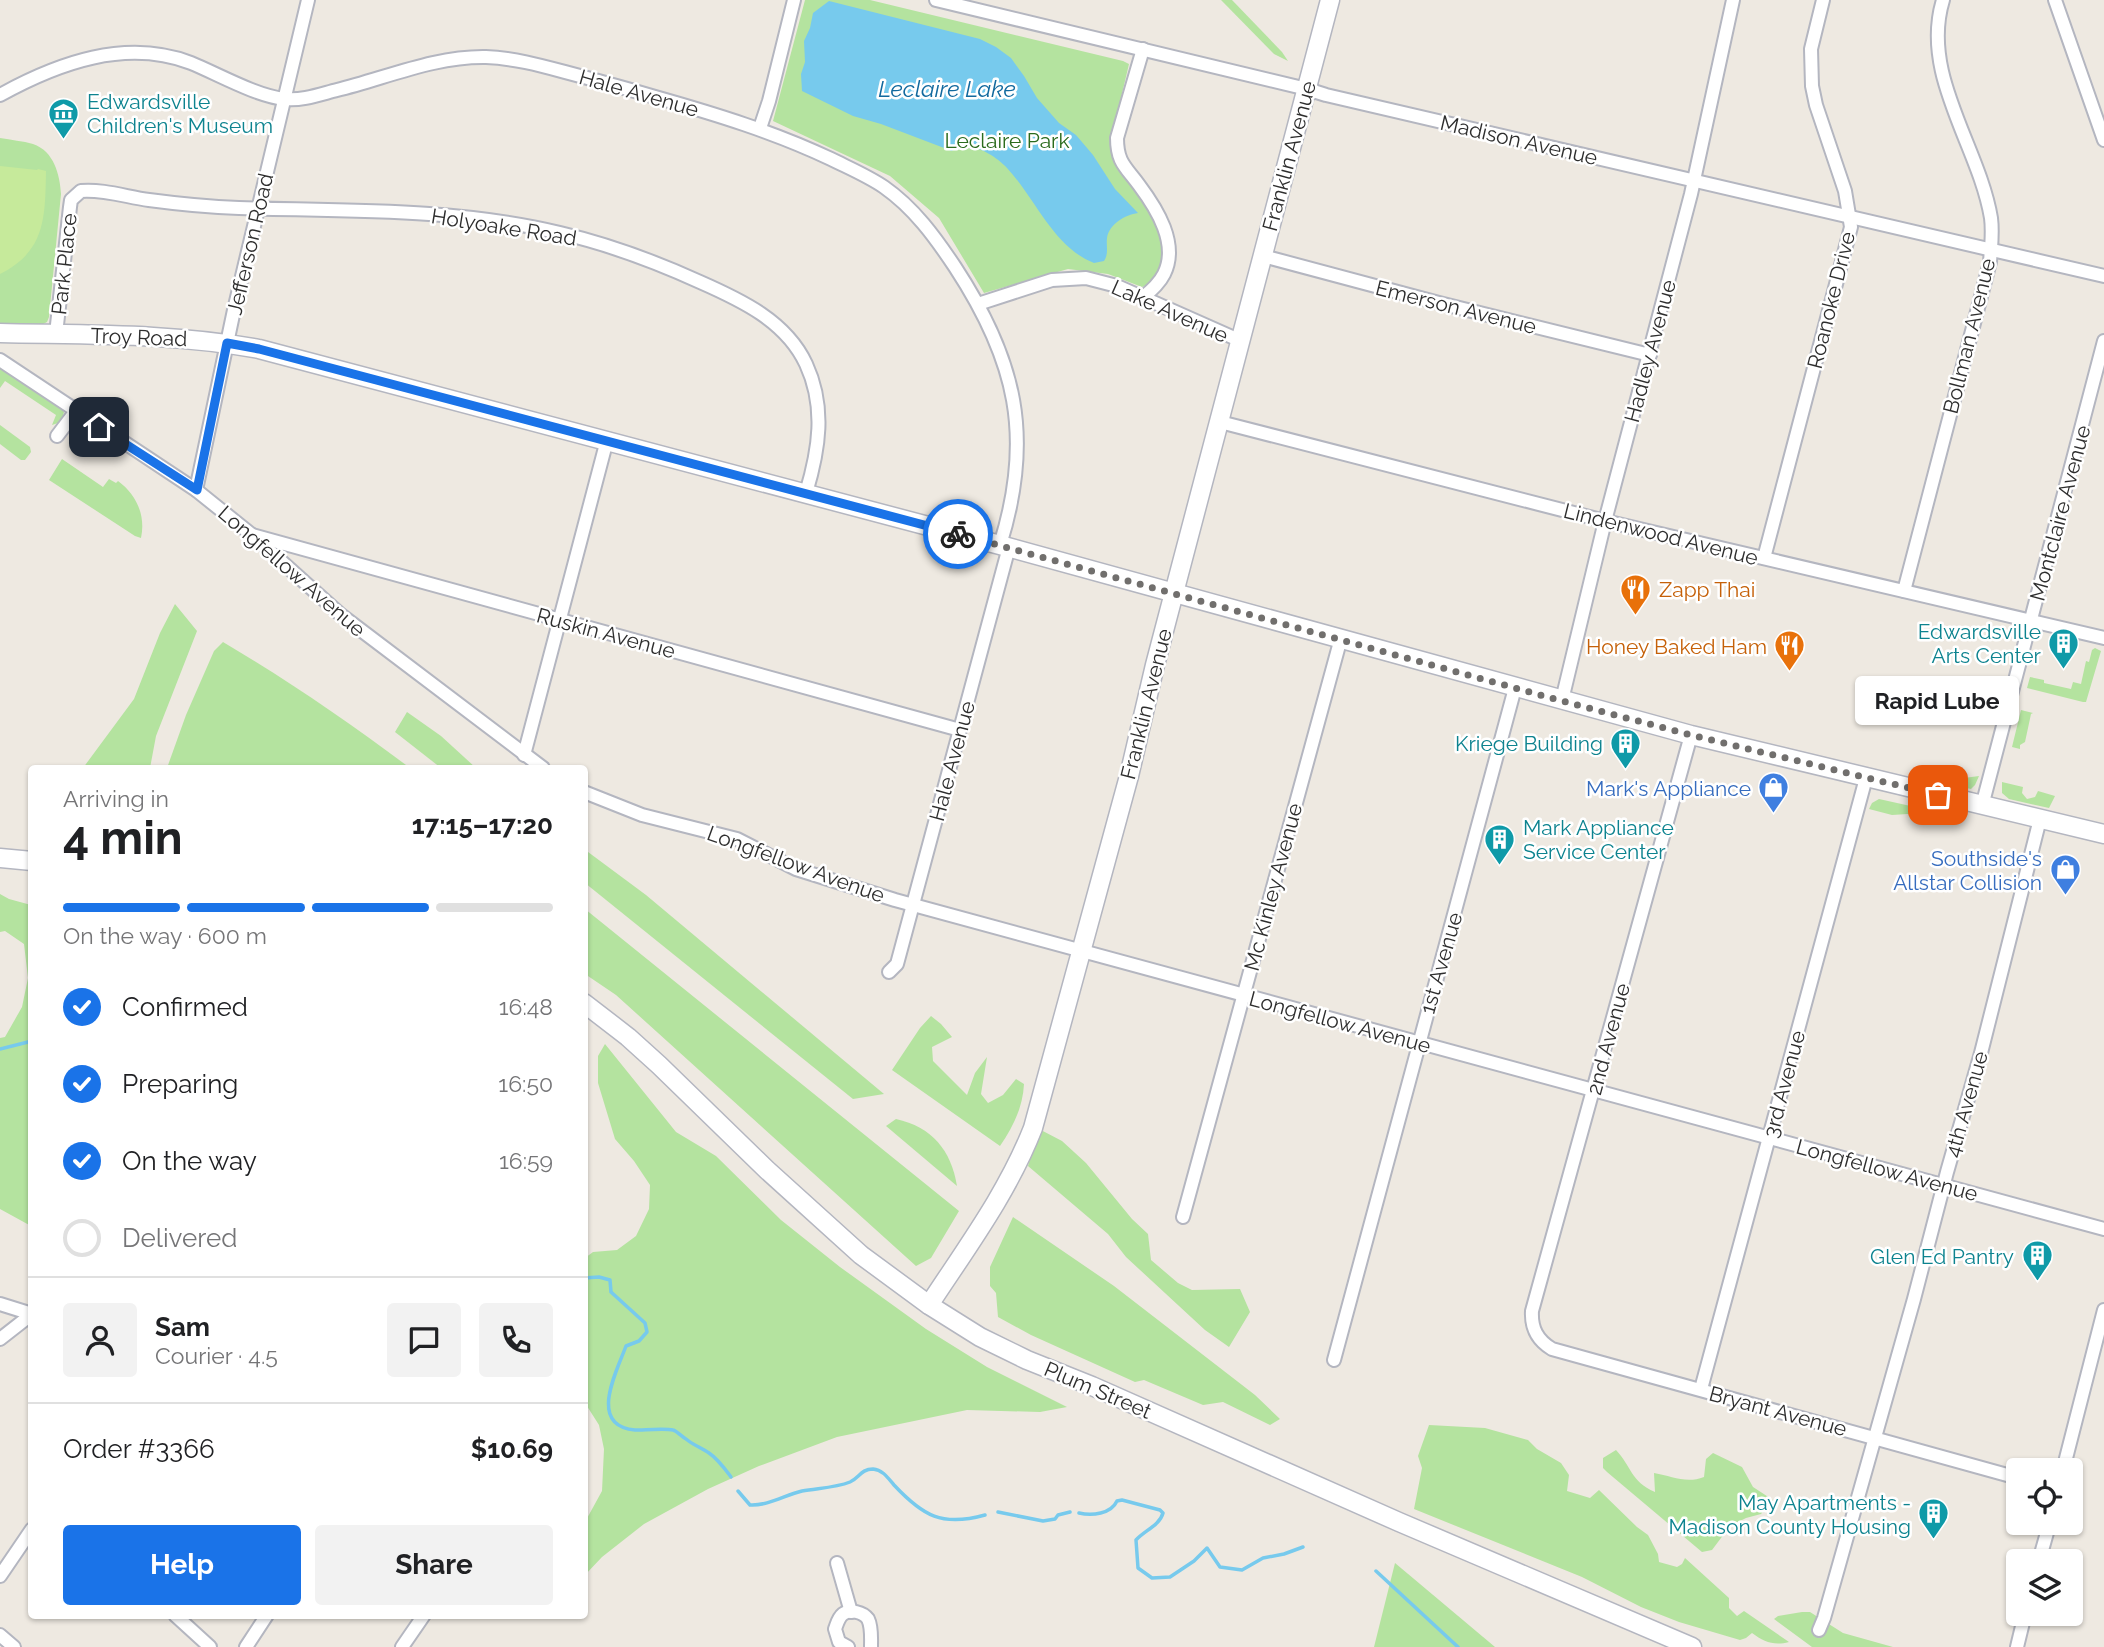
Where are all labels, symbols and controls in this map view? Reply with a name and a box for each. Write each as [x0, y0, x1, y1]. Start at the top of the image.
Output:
street label: Hale Avenue [576, 64, 702, 122]
water label: Leclaire Lake [878, 75, 1016, 102]
street label: Franklin Avenue [1257, 78, 1321, 234]
place label: Edwardsville Children's Museum [87, 89, 273, 138]
museum icon: Edwardsville Children's Museum [47, 96, 81, 140]
street label: Madison Avenue [1438, 110, 1600, 170]
park label: Leclaire Park [944, 128, 1070, 153]
street label: Jefferson Road [222, 171, 278, 317]
street label: Holyoake Road [430, 203, 578, 251]
street label: Park Place [46, 212, 82, 316]
street label: Roanoke Drive [1802, 229, 1860, 371]
street label: Bollman Avenue [1938, 256, 2000, 416]
street label: Lake Avenue [1108, 274, 1232, 348]
street label: Emerson Avenue [1373, 275, 1539, 339]
street label: Hadley Avenue [1619, 277, 1681, 425]
street label: Troy Road [90, 323, 188, 351]
pin [69, 397, 129, 457]
icon: home [80, 408, 118, 446]
street label: Montclaire Avenue [2025, 422, 2095, 604]
street label: Lindenwood Avenue [1561, 498, 1761, 570]
courier [923, 499, 993, 569]
street label: Longfellow Avenue [213, 500, 371, 642]
icon: bike [939, 515, 977, 553]
restaurant icon: Zapp Thai [1619, 572, 1653, 616]
place label: Zapp Thai [1659, 577, 1755, 602]
street label: Ruskin Avenue [534, 602, 678, 664]
place label: Edwardsville Arts Center [1918, 619, 2042, 668]
street label: Franklin Avenue [1115, 626, 1177, 782]
building icon: Edwardsville Arts Center [2047, 626, 2081, 670]
restaurant icon: Honey Baked Ham [1773, 629, 1807, 673]
place label: Honey Baked Ham [1586, 634, 1767, 659]
callout: Rapid Lube [1856, 676, 2020, 725]
text: Rapid Lube [1874, 687, 2000, 714]
street label: Hale Avenue [924, 698, 980, 824]
building icon: Kriege Building [1609, 726, 1643, 770]
place label: Kriege Building [1455, 731, 1603, 756]
pin [1908, 765, 1968, 825]
shop icon: Mark's Appliance [1757, 771, 1791, 815]
place label: Mark's Appliance [1586, 776, 1751, 801]
icon: bag [1919, 776, 1957, 814]
text: Arriving in [63, 785, 169, 812]
street label: Mc Kinley Avenue [1239, 801, 1307, 973]
text: 17:15–17:20 [412, 810, 553, 840]
text: 4 min [63, 811, 183, 865]
place label: Mark Appliance Service Center [1523, 815, 1674, 864]
street label: Longfellow Avenue [704, 820, 888, 908]
building icon: Mark Appliance Service Center [1483, 822, 1517, 866]
place label: Southside's Allstar Collision [1893, 846, 2042, 895]
shop icon: Southside's Allstar Collision [2048, 853, 2082, 897]
street label: 1st Avenue [1415, 909, 1467, 1017]
text: On the way · 600 m [63, 922, 267, 949]
street label: 2nd Avenue [1581, 980, 1635, 1098]
street label: Longfellow Avenue [1246, 986, 1434, 1058]
icon: check [63, 988, 101, 1026]
text: Confirmed [122, 992, 248, 1022]
text: 16:48 [499, 993, 553, 1020]
street label: 3rd Avenue [1758, 1028, 1810, 1140]
street label: 4th Avenue [1939, 1048, 1993, 1160]
icon: check [63, 1065, 101, 1103]
text: Preparing [122, 1069, 238, 1099]
text: 16:50 [498, 1070, 553, 1097]
street label: Longfellow Avenue [1793, 1134, 1981, 1206]
icon: check [63, 1142, 101, 1180]
text: On the way [122, 1146, 257, 1176]
text: 16:59 [499, 1147, 553, 1174]
text: Delivered [122, 1223, 237, 1253]
building icon: Glen Ed Pantry [2020, 1239, 2054, 1283]
place label: Glen Ed Pantry [1870, 1244, 2014, 1269]
button: person [63, 1303, 137, 1377]
button: chat [387, 1303, 461, 1377]
button: phone [479, 1303, 553, 1377]
text: Sam [155, 1312, 210, 1342]
text: Courier · 4.5 [155, 1342, 278, 1369]
street label: Plum Street [1041, 1356, 1155, 1424]
street label: Bryant Avenue [1706, 1381, 1850, 1441]
text: Order #3366 [63, 1434, 215, 1464]
text: $10.69 [471, 1434, 553, 1464]
map controls [2006, 1458, 2083, 1626]
button: locate [2006, 1458, 2083, 1535]
place label: May Apartments - Madison County Housing [1668, 1490, 1911, 1539]
building icon: May Apartments - Madison County Housing [1917, 1497, 1951, 1541]
button: Help [63, 1525, 301, 1605]
button: Share [315, 1525, 553, 1605]
button: layers [2006, 1549, 2083, 1626]

